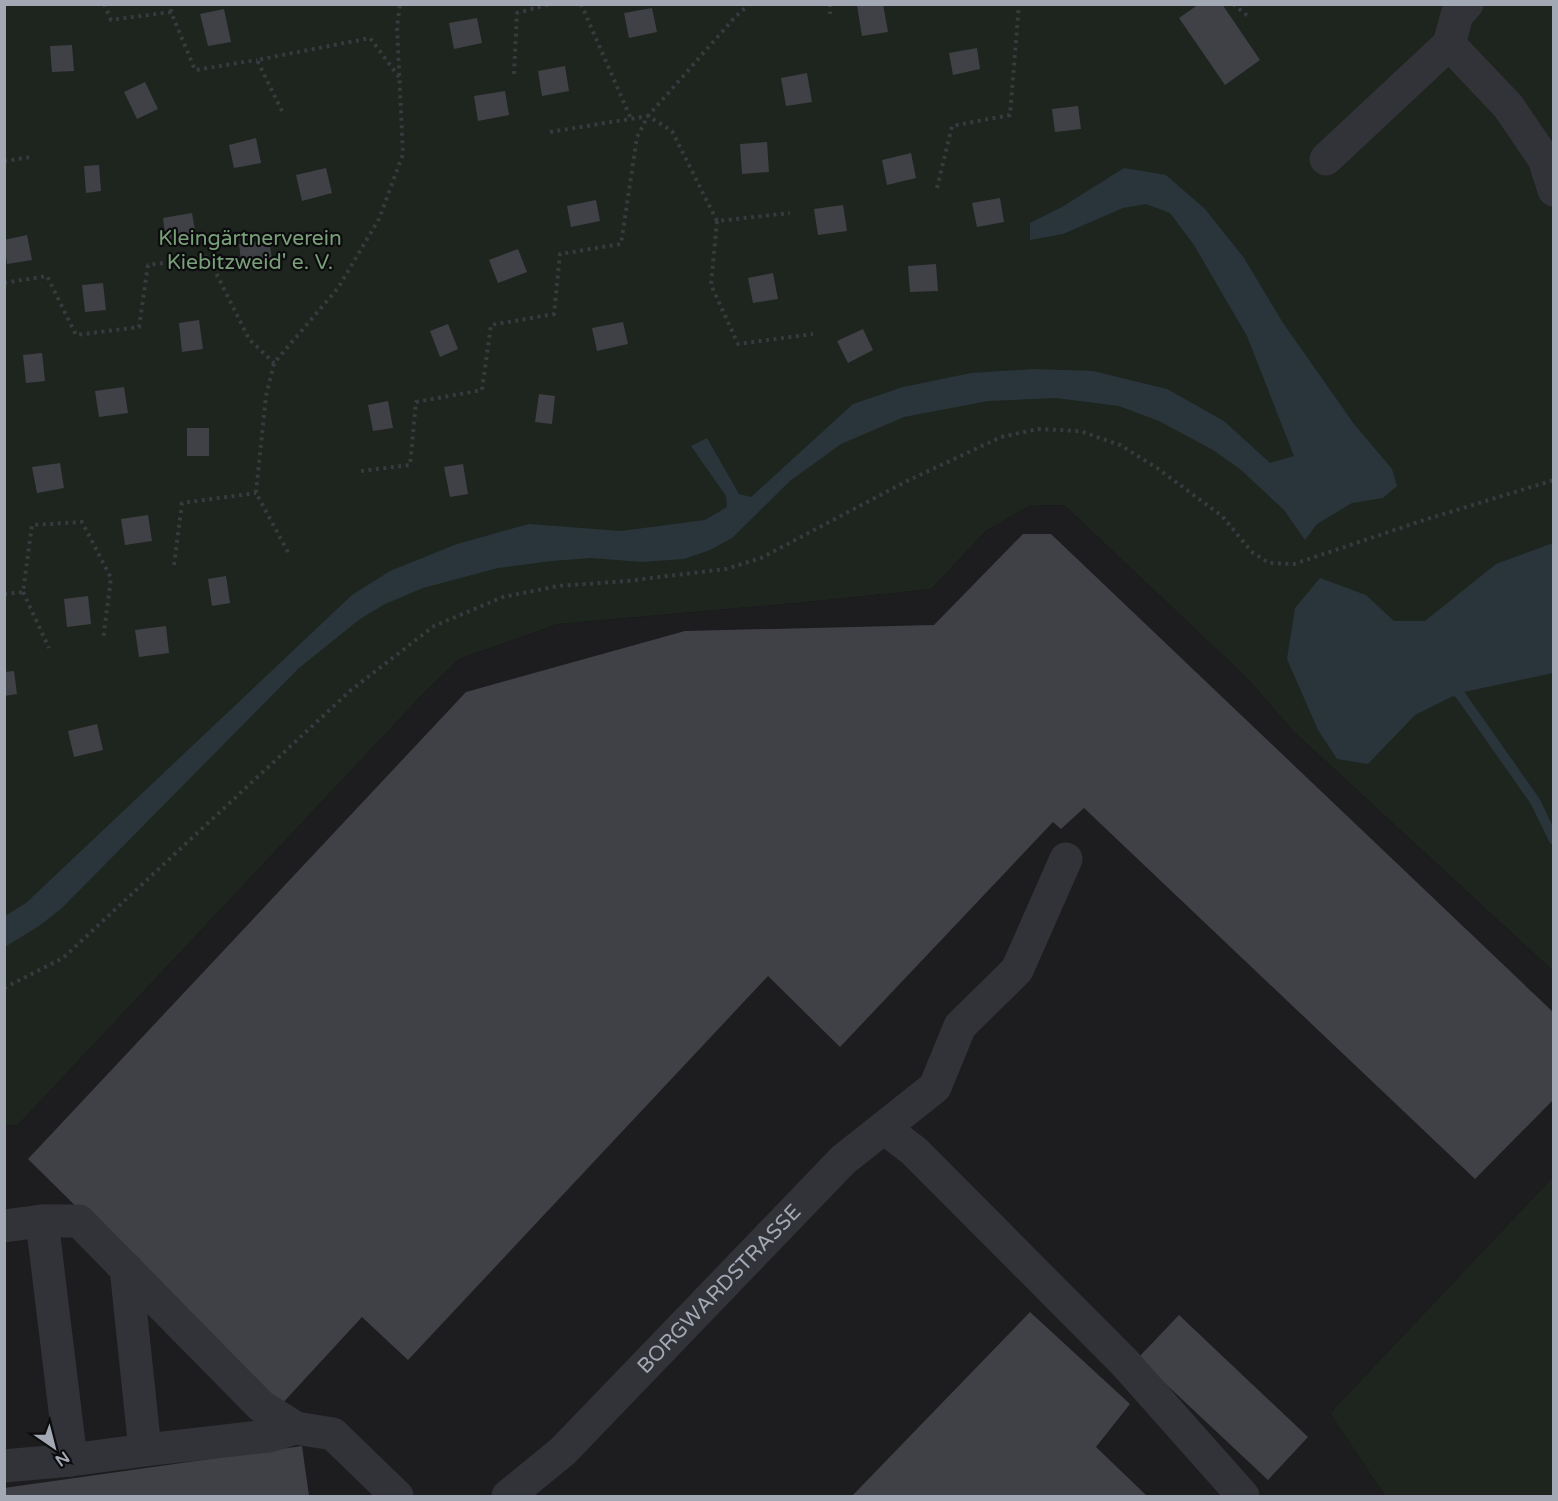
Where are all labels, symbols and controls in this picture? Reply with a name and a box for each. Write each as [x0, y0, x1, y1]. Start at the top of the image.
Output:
park label: Kleingärtnerverein Kiebitzweid' e. V. [158, 226, 342, 275]
street label: BORGWARDSTRASSE [632, 1199, 806, 1379]
north arrow [24, 1417, 84, 1477]
text: N [51, 1447, 73, 1470]

